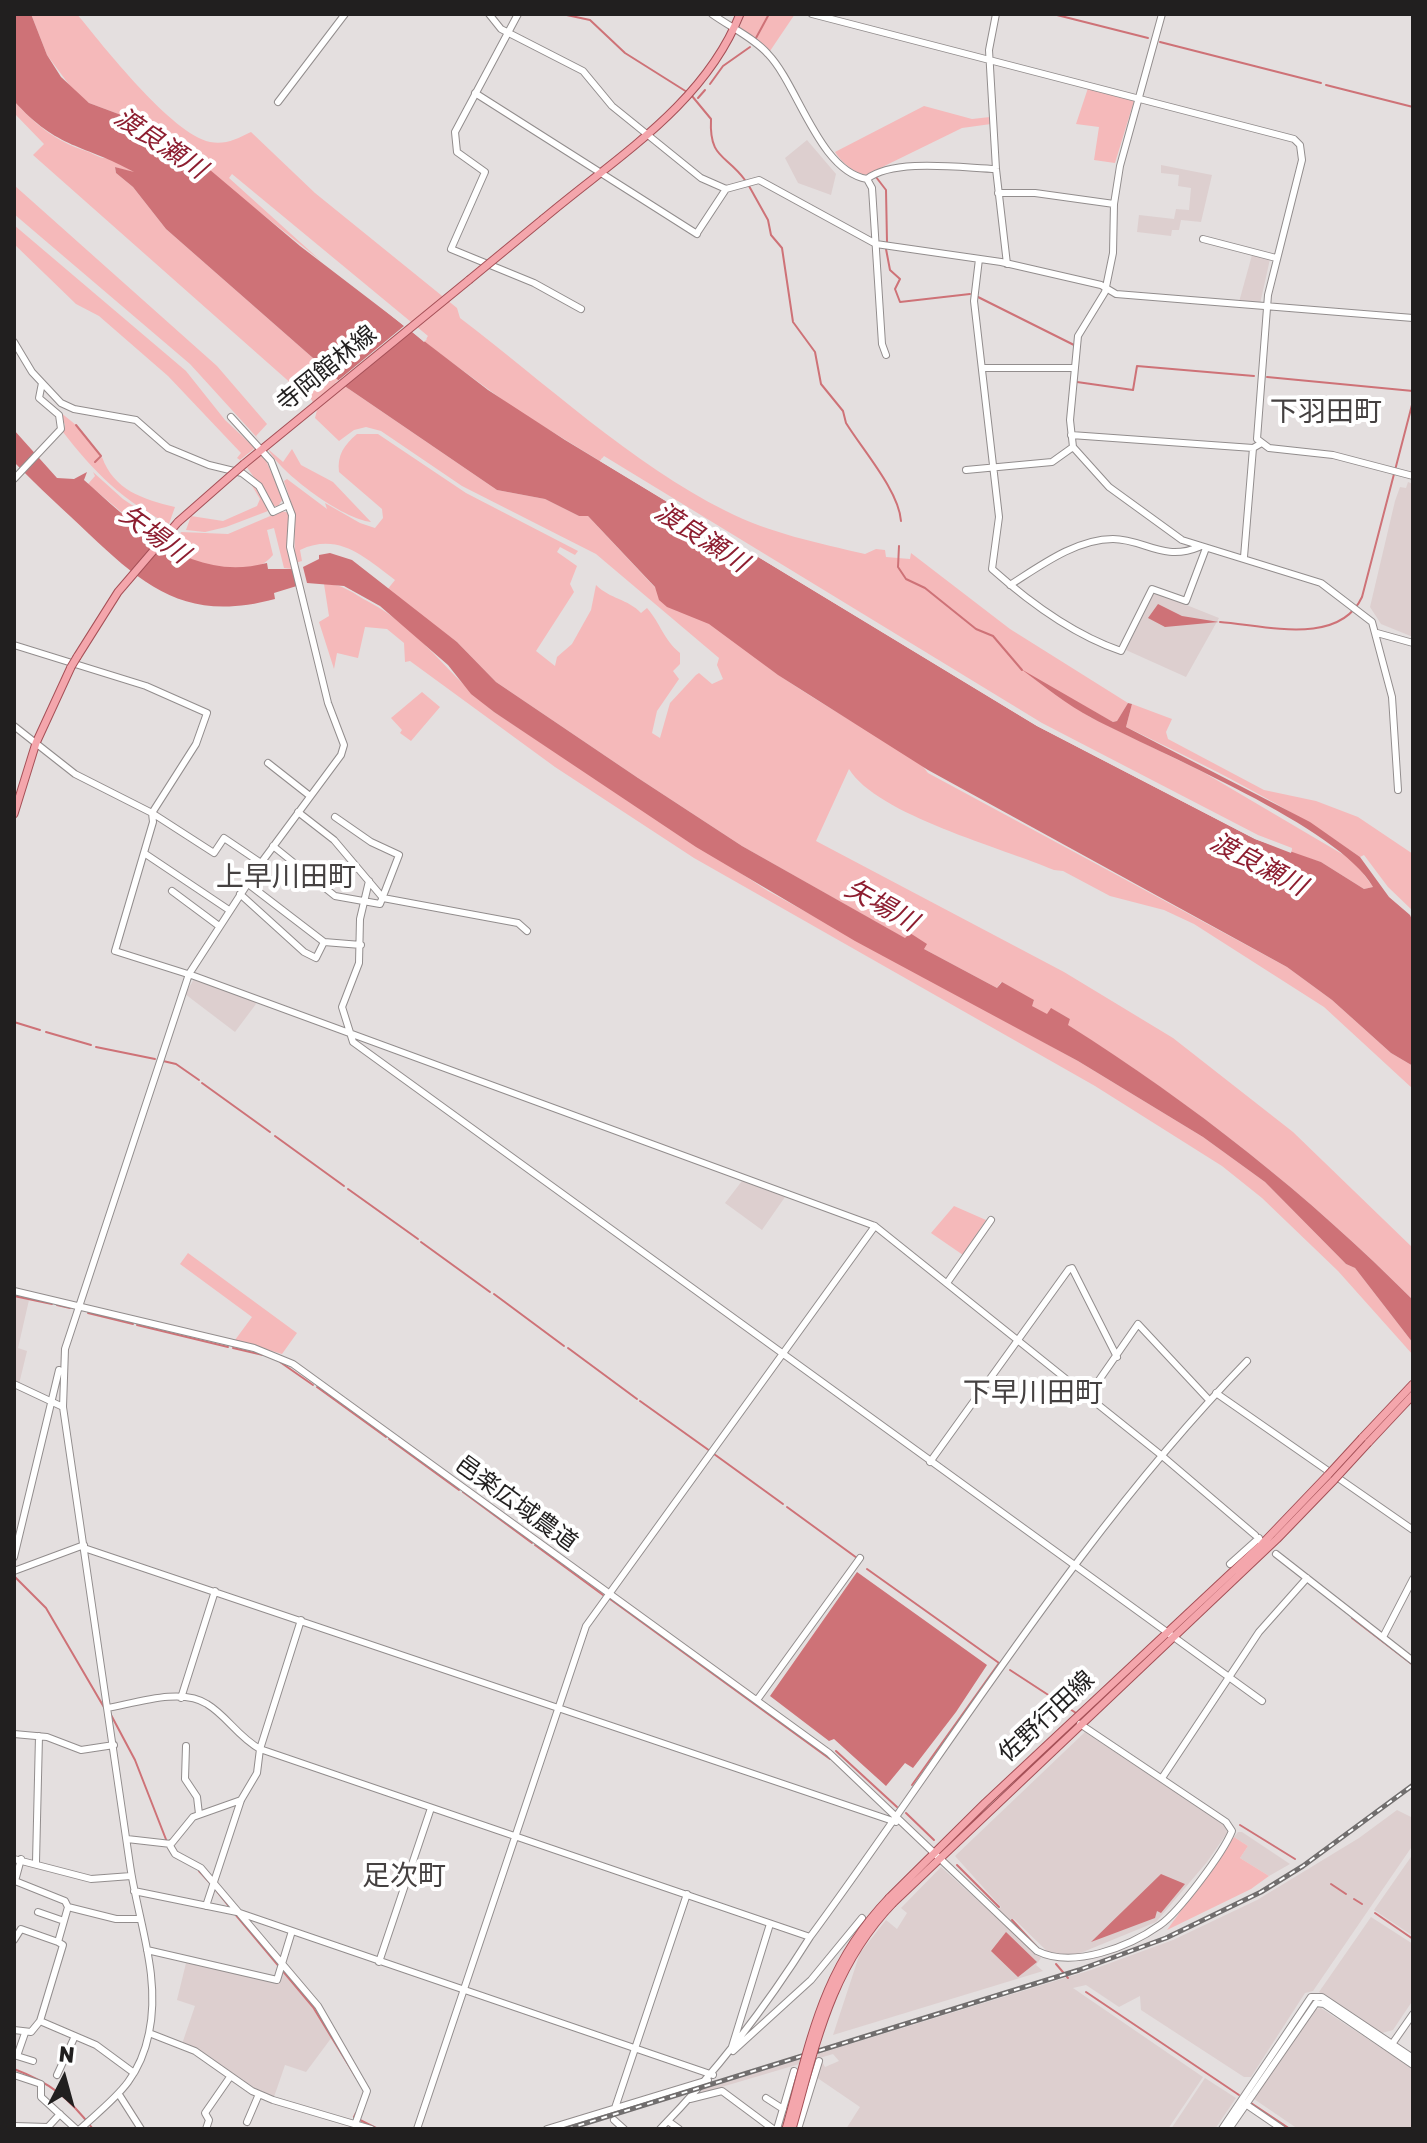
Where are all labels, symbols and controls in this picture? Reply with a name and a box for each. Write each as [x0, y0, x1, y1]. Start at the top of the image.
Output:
water label: 渡良瀬川 [108, 102, 212, 186]
street label: 寺岡館林線 [271, 320, 383, 418]
district label: 下羽田町 [1270, 396, 1382, 430]
water label: 渡良瀬川 [649, 497, 753, 579]
water label: 矢場川 [113, 499, 195, 571]
water label: 渡良瀬川 [1205, 827, 1311, 903]
district label: 上早川田町 [216, 861, 356, 895]
water label: 矢場川 [839, 873, 923, 939]
district label: 下早川田町 [963, 1377, 1103, 1411]
street label: 邑楽広域農道 [449, 1450, 583, 1558]
street label: 佐野行田線 [993, 1666, 1101, 1768]
district label: 足次町 [362, 1860, 446, 1894]
north arrow [24, 2039, 104, 2119]
text: N [57, 2040, 76, 2069]

